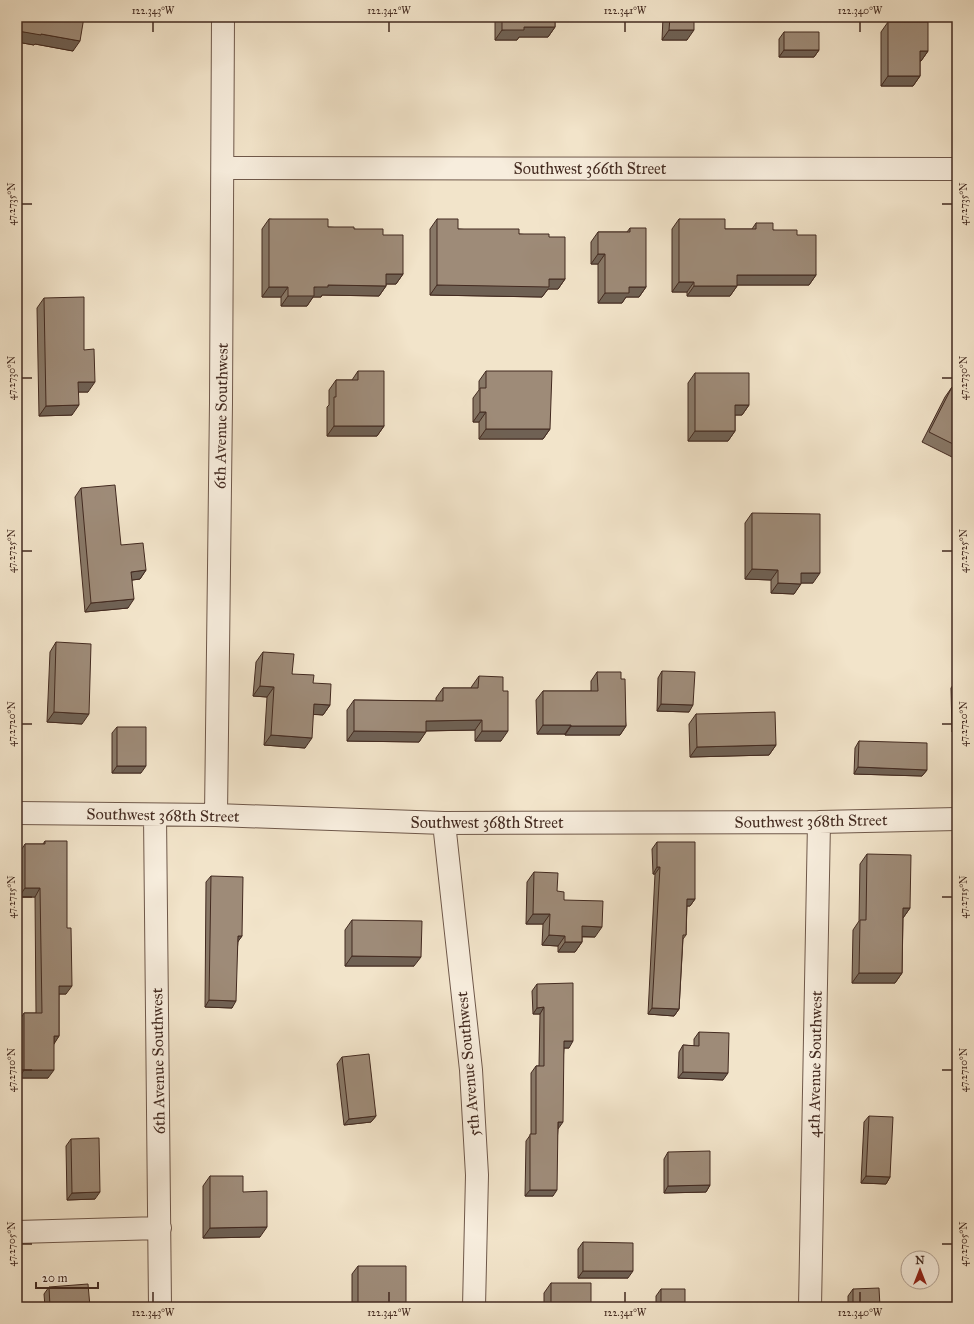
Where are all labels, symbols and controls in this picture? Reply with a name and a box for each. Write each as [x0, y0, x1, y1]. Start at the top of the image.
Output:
text: 122.343°W [132, 5, 175, 17]
text: 122.342°W [367, 5, 411, 17]
text: 122.341°W [604, 5, 647, 17]
text: 122.340°W [838, 5, 883, 17]
street label: Southwest 366th Street [514, 159, 667, 178]
text: 47.2735°N [6, 182, 18, 226]
text: 47.2735°N [958, 182, 970, 226]
street label: 6th Avenue Southwest [210, 342, 232, 489]
text: 47.2730°N [6, 355, 18, 400]
text: 47.2730°N [958, 355, 970, 400]
text: 47.2725°N [6, 528, 18, 573]
text: 47.2725°N [958, 528, 970, 573]
text: 47.2720°N [6, 701, 18, 747]
text: 47.2720°N [958, 701, 970, 747]
street label: Southwest 368th Street [86, 804, 240, 826]
street label: Southwest 368th Street [734, 810, 888, 832]
street label: Southwest 368th Street [410, 813, 564, 832]
text: 47.2715°N [6, 875, 18, 919]
text: 47.2715°N [958, 875, 970, 919]
street label: 6th Avenue Southwest [147, 987, 169, 1134]
street label: 5th Avenue Southwest [452, 990, 484, 1137]
street label: 4th Avenue Southwest [804, 990, 826, 1138]
text: 47.2710°N [6, 1047, 18, 1092]
text: 47.2710°N [958, 1047, 970, 1092]
text: 47.2705°N [6, 1221, 18, 1267]
text: 47.2705°N [958, 1221, 970, 1267]
north arrow [900, 1250, 940, 1290]
text: N [915, 1254, 925, 1267]
scale bar [36, 1264, 98, 1290]
text: 20 m [42, 1271, 68, 1285]
text: 122.343°W [132, 1307, 175, 1319]
text: 122.342°W [367, 1307, 411, 1319]
text: 122.341°W [604, 1307, 647, 1319]
text: 122.340°W [838, 1307, 883, 1319]

